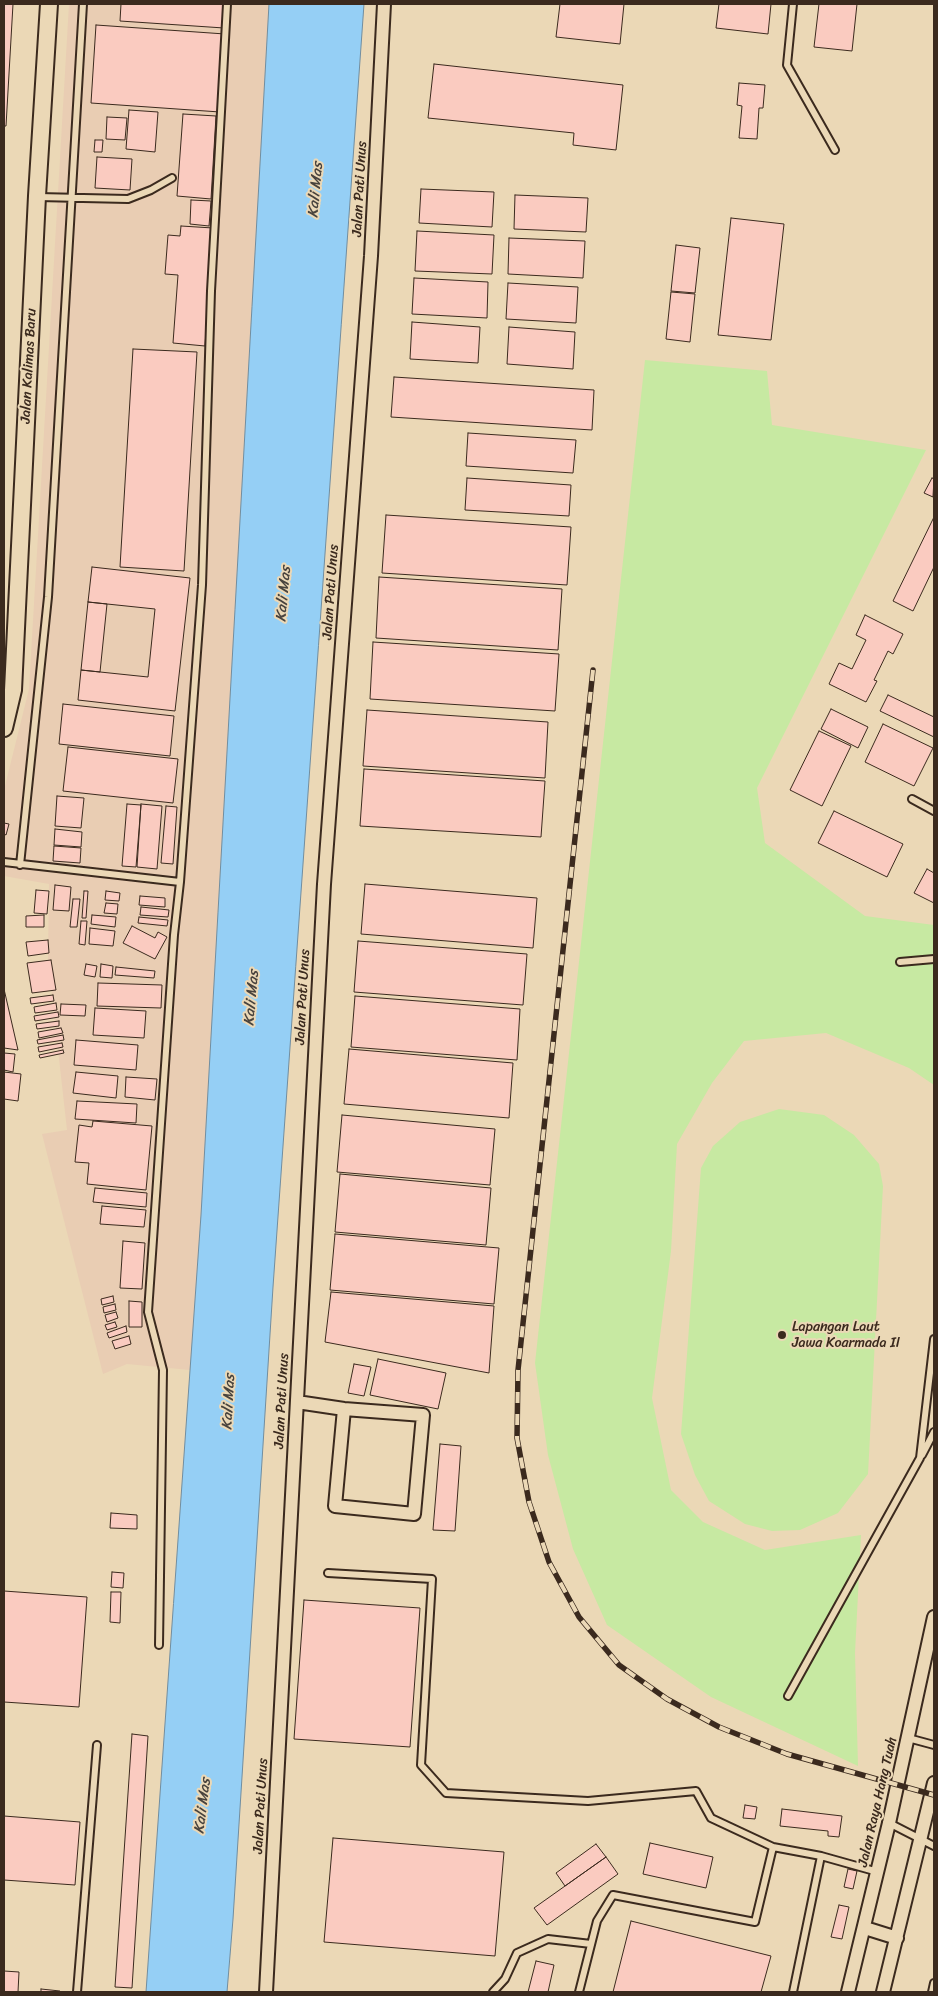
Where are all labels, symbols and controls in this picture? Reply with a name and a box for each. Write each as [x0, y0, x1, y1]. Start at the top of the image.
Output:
street label: Jalan Pati Unus [349, 141, 371, 237]
water label: Kali Mas [305, 162, 327, 218]
street label: Jalan Kalimas Baru [18, 308, 40, 424]
street label: Jalan Pati Unus [319, 544, 343, 640]
water label: Kali Mas [273, 566, 295, 622]
street label: Jalan Pati Unus [292, 949, 314, 1045]
water label: Kali Mas [241, 970, 263, 1026]
place label: Lapangan Laut Jawa Koarmada II [792, 1319, 900, 1351]
marker: Lapangan Laut Jawa Koarmada II [776, 1329, 788, 1341]
street label: Jalan Pati Unus [271, 1353, 293, 1449]
water label: Kali Mas [219, 1374, 239, 1430]
street label: Jalan Raya Hang Tuah [855, 1735, 901, 1869]
street label: Jalan Pati Unus [250, 1758, 272, 1854]
water label: Kali Mas [191, 1777, 215, 1835]

